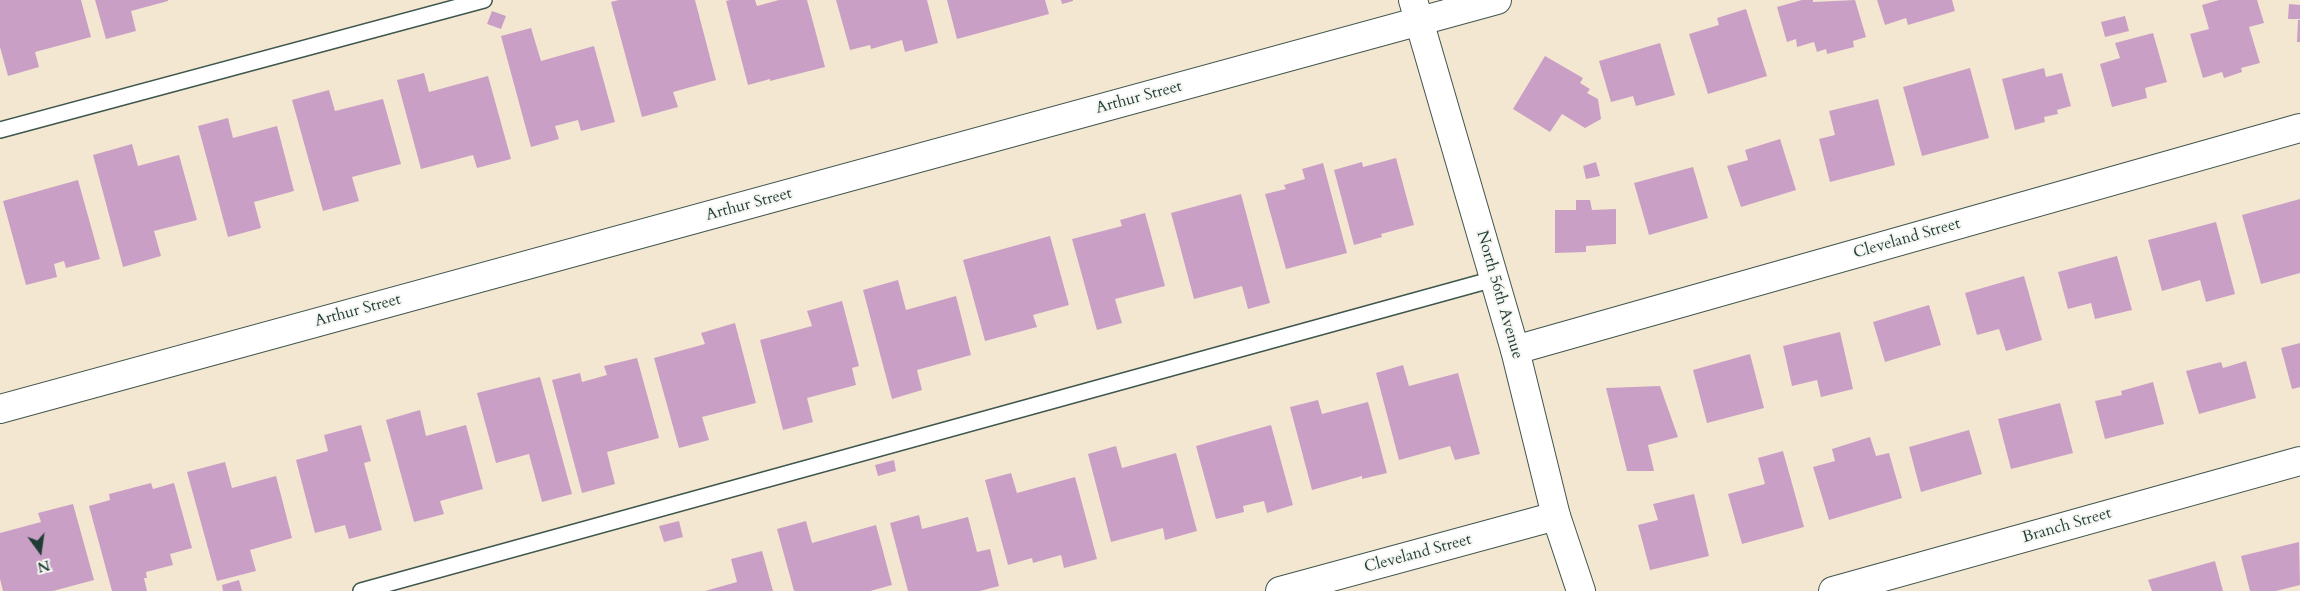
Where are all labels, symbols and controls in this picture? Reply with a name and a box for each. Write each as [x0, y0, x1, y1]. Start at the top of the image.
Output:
street label: Arthur Street [1094, 77, 1184, 119]
street label: Arthur Street [704, 184, 794, 226]
street label: Cleveland Street [1851, 215, 1963, 263]
street label: North 56th Avenue [1471, 229, 1527, 361]
street label: Arthur Street [313, 290, 403, 332]
street label: Branch Street [2020, 504, 2114, 548]
north arrow [15, 526, 65, 576]
street label: Cleveland Street [1362, 530, 1474, 578]
text: N [36, 555, 52, 577]

